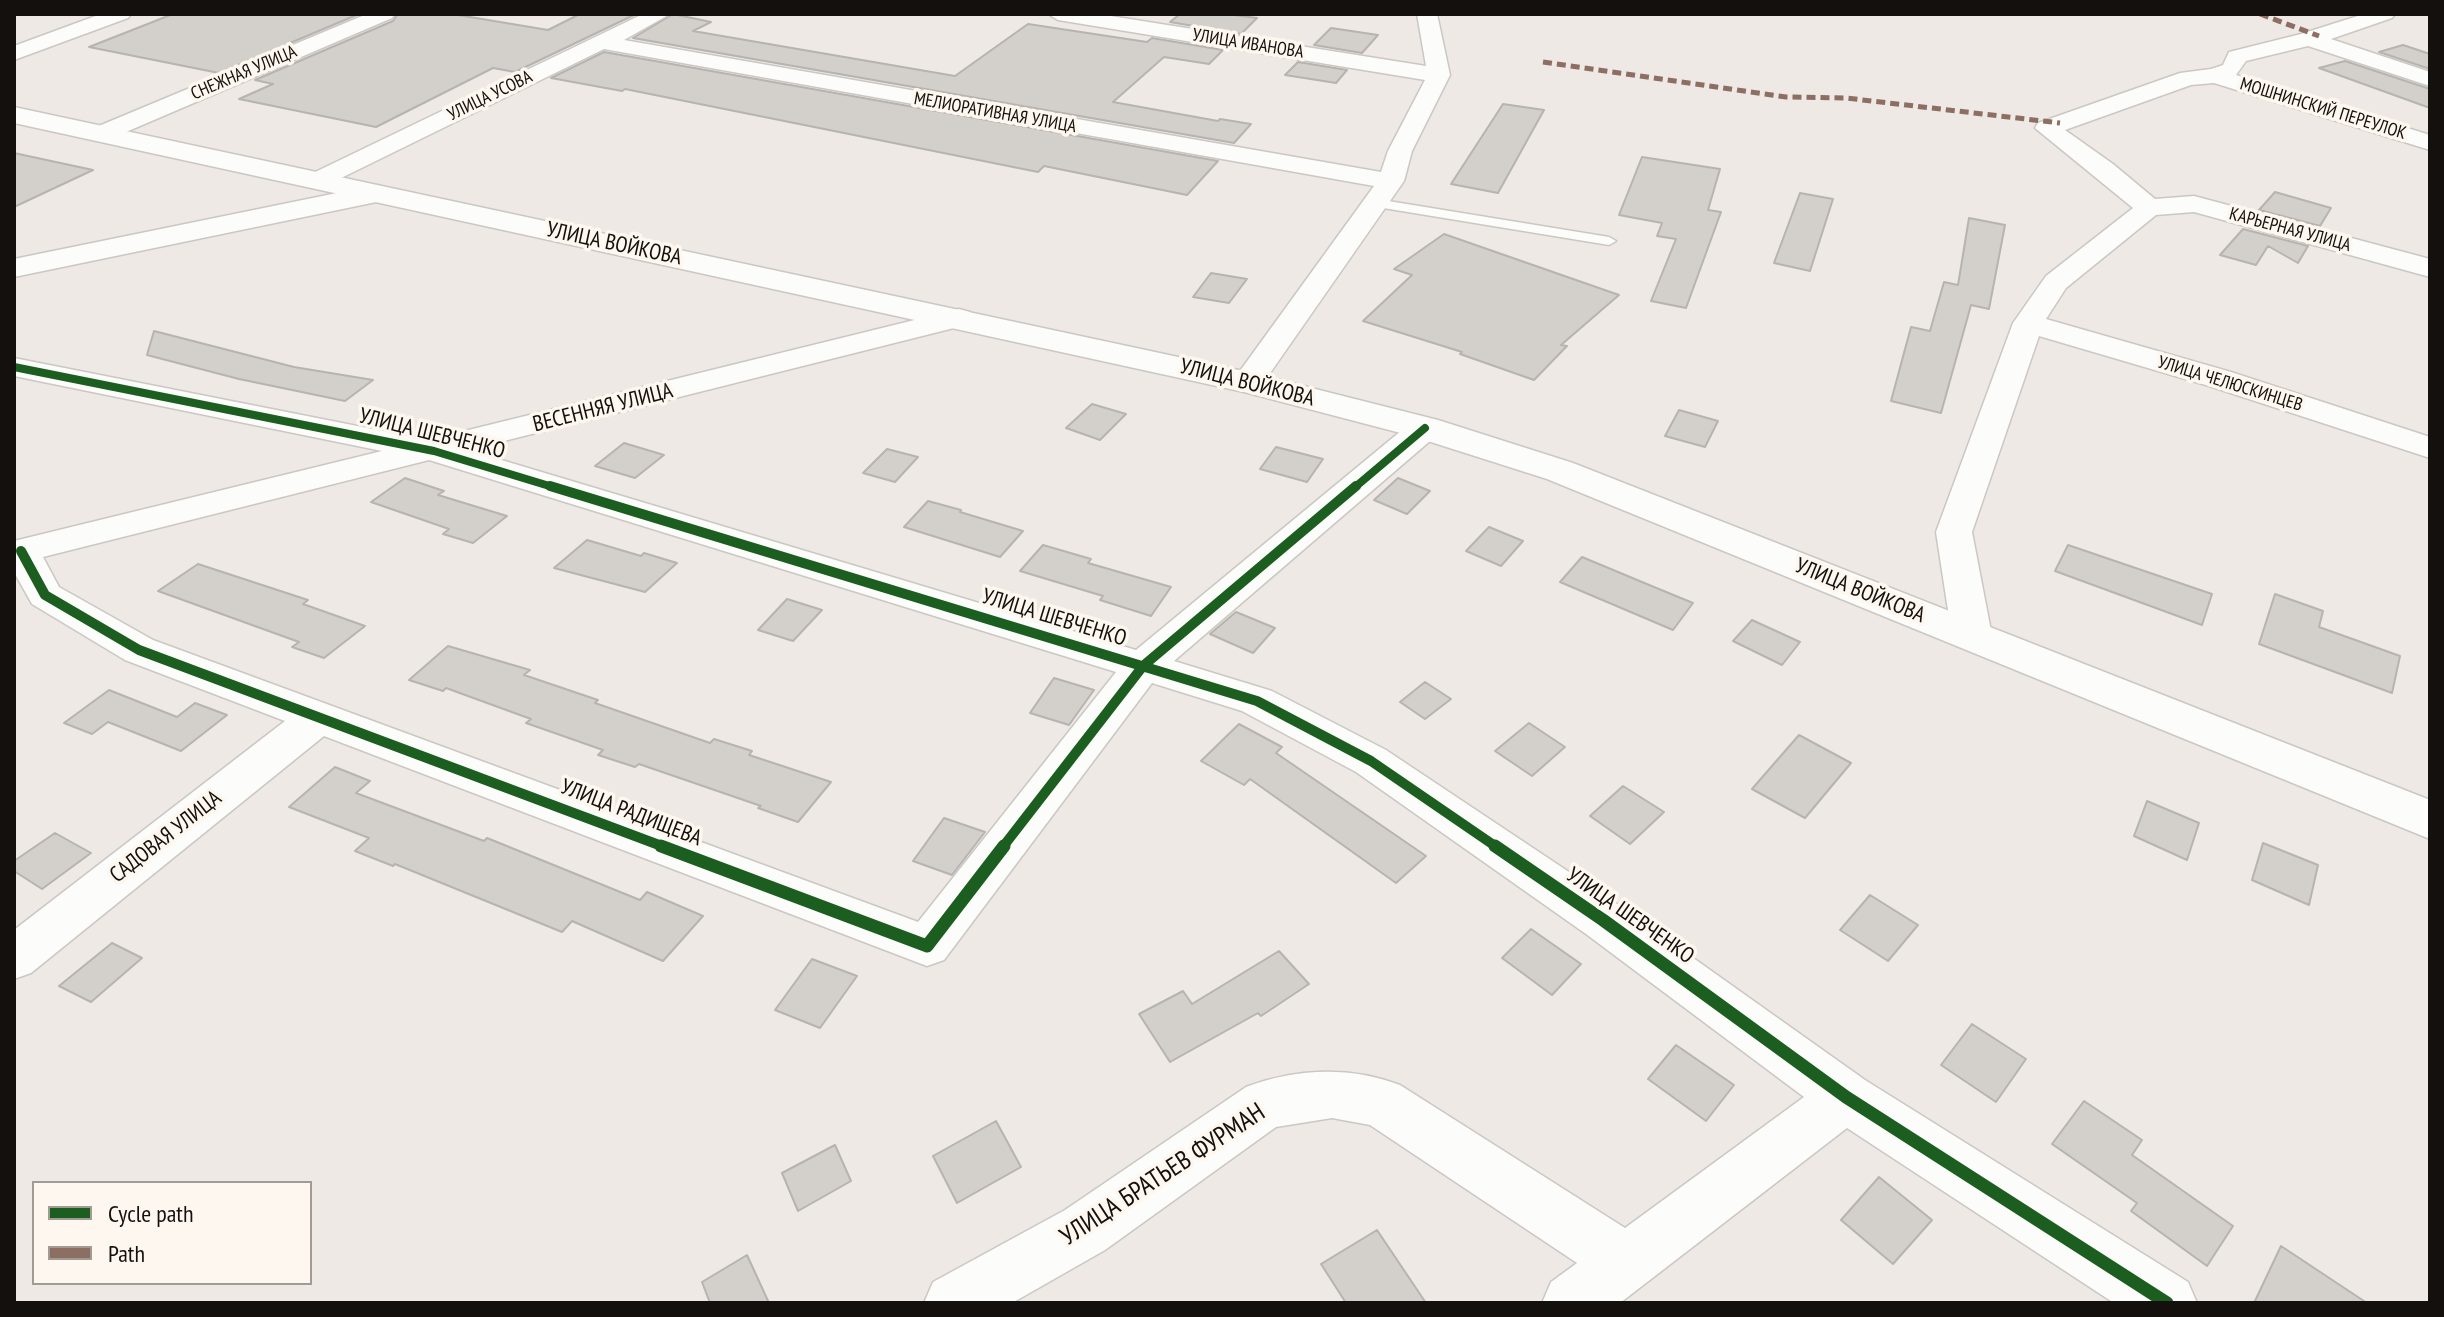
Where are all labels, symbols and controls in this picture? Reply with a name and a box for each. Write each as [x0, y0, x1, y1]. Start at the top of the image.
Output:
street label: УЛИЦА ИВАНОВА [1191, 25, 1305, 63]
street label: СНЕЖНАЯ УЛИЦА [188, 41, 300, 105]
street label: УЛИЦА УСОВА [444, 66, 536, 126]
street label: МОШНИНСКИЙ ПЕРЕУЛОК [2237, 73, 2409, 145]
street label: МЕЛИОРАТИВНАЯ УЛИЦА [912, 88, 1078, 138]
street label: КАРЬЕРНАЯ УЛИЦА [2227, 203, 2353, 257]
street label: УЛИЦА ВОЙКОВА [544, 217, 684, 271]
street label: УЛИЦА ЧЕЛЮСКИНЦЕВ [2155, 352, 2305, 416]
street label: УЛИЦА ВОЙКОВА [1177, 354, 1317, 412]
street label: ВЕСЕННЯЯ УЛИЦА [530, 378, 676, 438]
street label: УЛИЦА ШЕВЧЕНКО [356, 403, 508, 465]
street label: УЛИЦА ВОЙКОВА [1791, 553, 1929, 629]
street label: УЛИЦА ШЕВЧЕНКО [979, 584, 1129, 652]
street label: УЛИЦА РАДИЩЕВА [557, 774, 705, 852]
street label: САДОВАЯ УЛИЦА [105, 785, 227, 889]
street label: УЛИЦА ШЕВЧЕНКО [1561, 862, 1699, 970]
street label: УЛИЦА БРАТЬЕВ ФУРМАН [1055, 1097, 1271, 1253]
legend [32, 1181, 312, 1285]
text: Cycle path [108, 1198, 194, 1229]
text: Path [108, 1238, 145, 1269]

